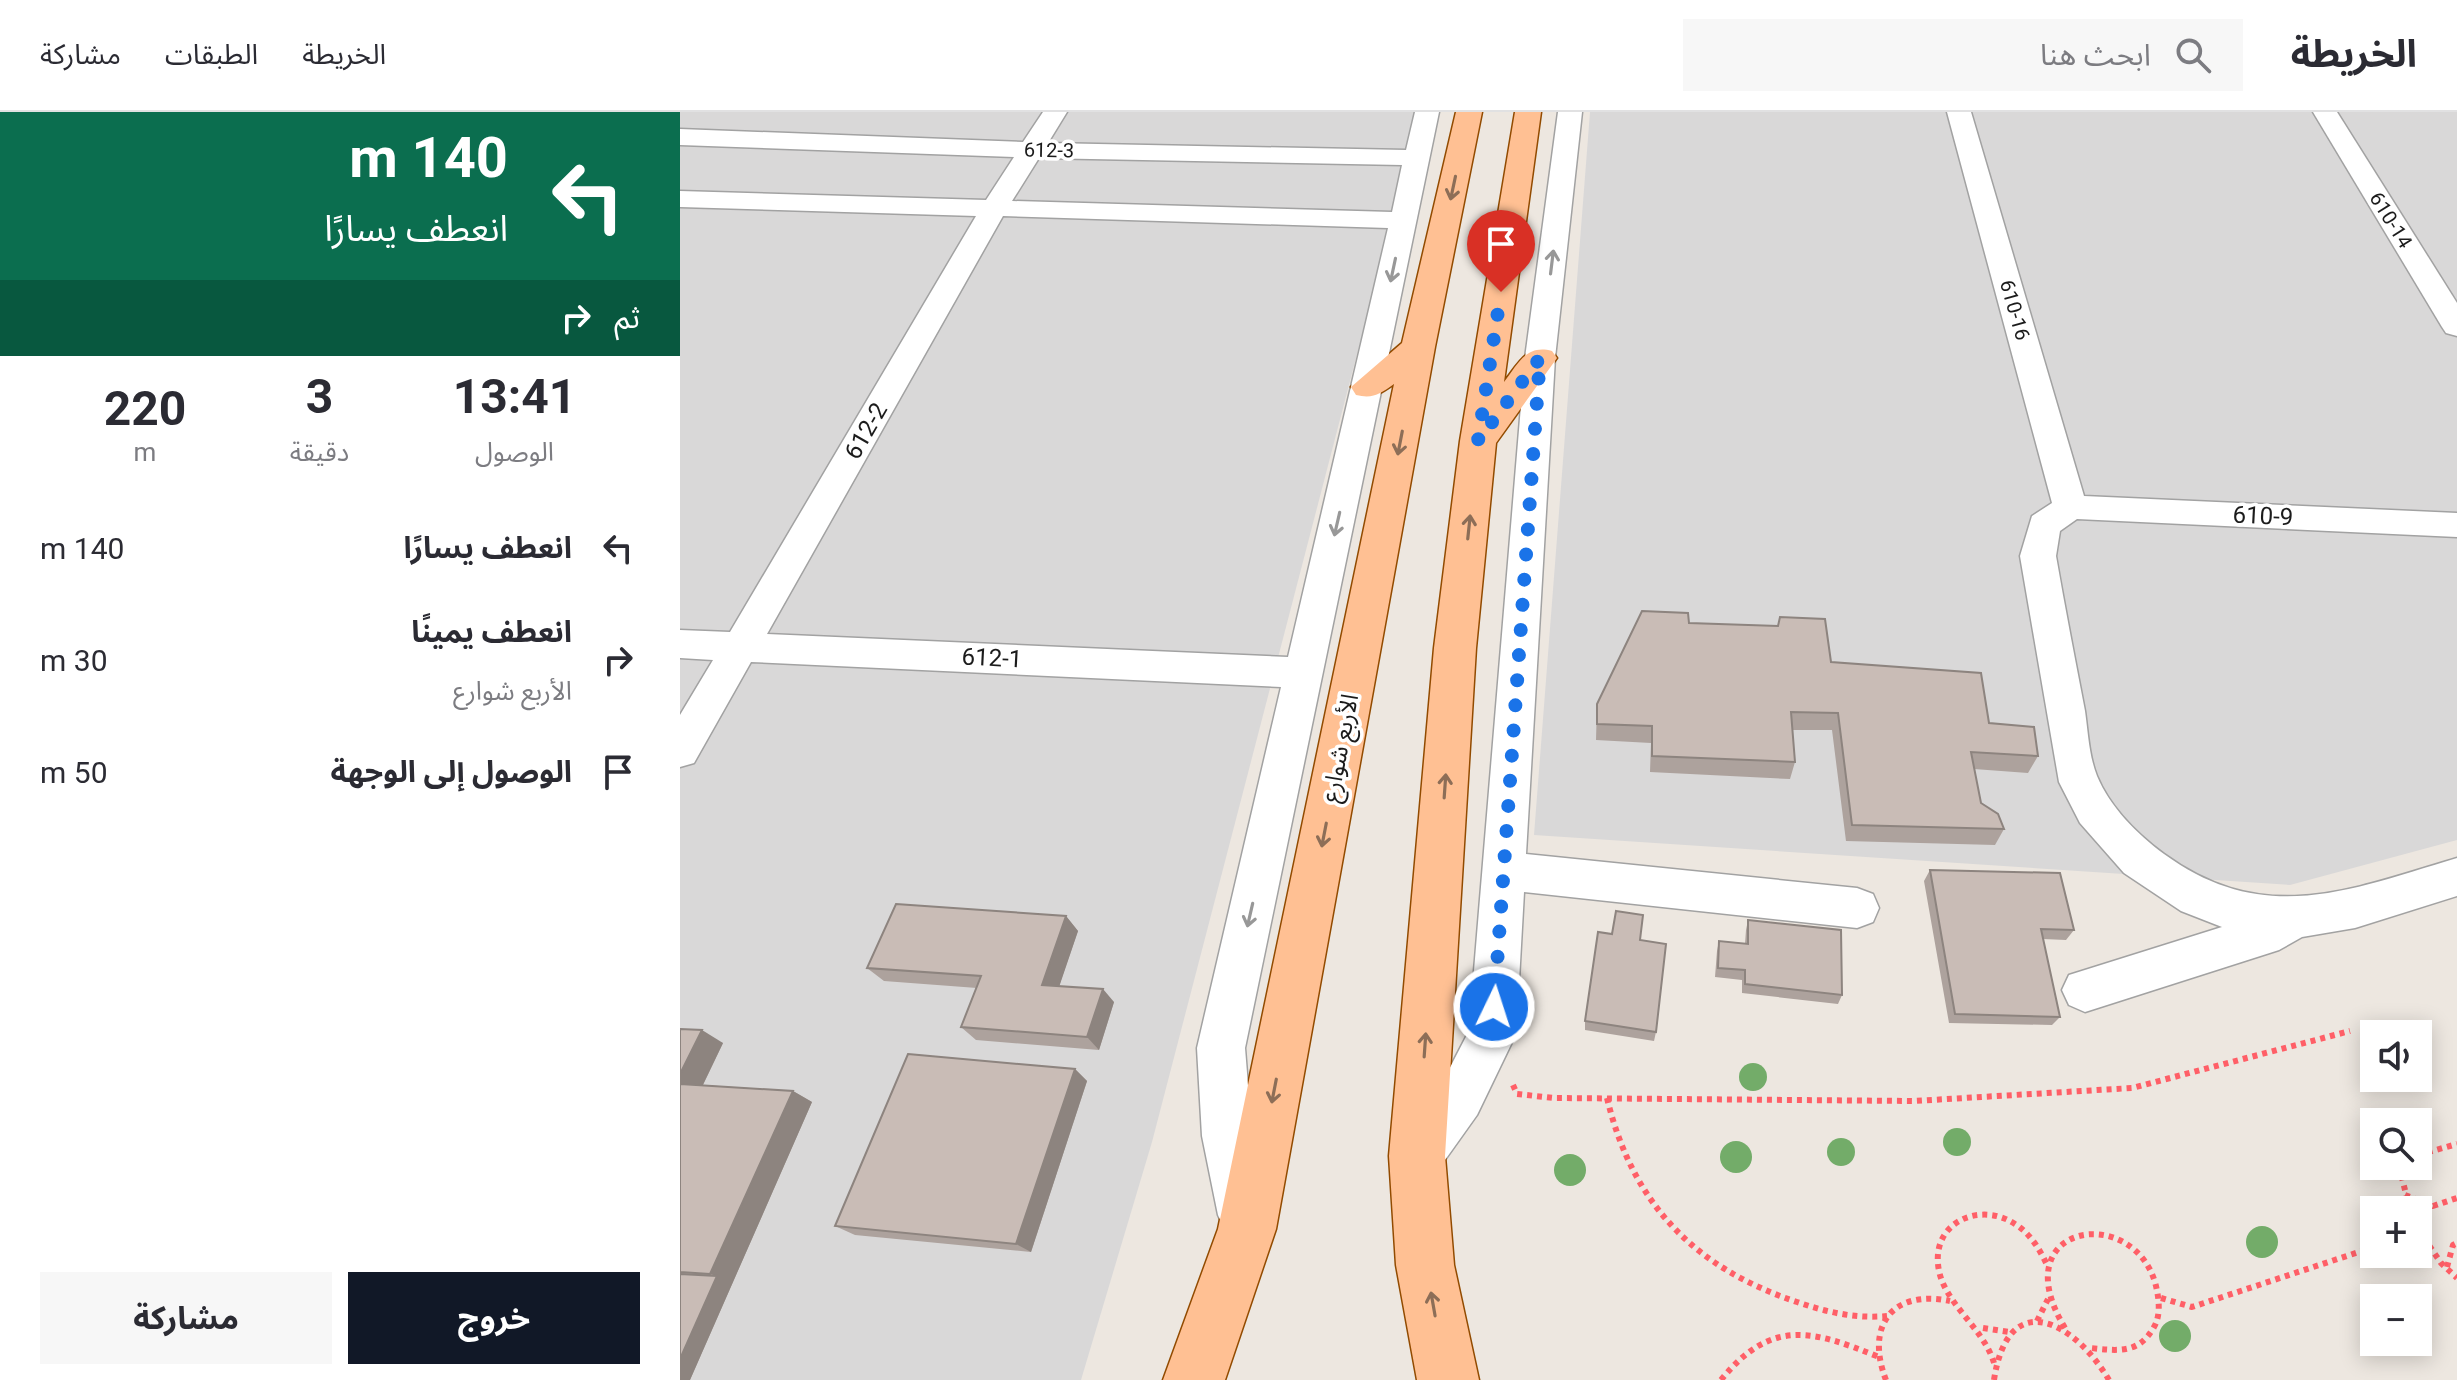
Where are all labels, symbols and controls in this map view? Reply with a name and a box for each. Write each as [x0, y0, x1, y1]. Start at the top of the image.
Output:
search box [1683, 19, 2243, 91]
text: الخريطة [2291, 32, 2417, 76]
icon: search [2171, 33, 2215, 77]
text: ابحث هنا [2040, 37, 2151, 72]
text: مشاركة [40, 38, 121, 71]
text: الطبقات [165, 38, 258, 71]
text: الخريطة [302, 38, 386, 71]
text: 140 m [349, 125, 508, 191]
street label: 612-3 [1024, 138, 1074, 162]
icon: left [536, 144, 640, 248]
one-way arrow [1445, 175, 1460, 201]
street label: 610-14 [2364, 187, 2418, 253]
text: انعطف يسارًا [324, 208, 508, 250]
pin [1467, 210, 1535, 292]
icon: arrive [1479, 222, 1523, 266]
one-way arrow [1544, 249, 1559, 276]
one-way arrow [1385, 257, 1400, 283]
street label: 610-16 [1995, 277, 2035, 343]
icon: right [554, 296, 598, 340]
text: ثم [614, 300, 640, 335]
text: 3 [306, 368, 333, 425]
text: 13:41 [453, 368, 576, 425]
text: 220 [104, 380, 186, 437]
street label: 612-2 [839, 398, 893, 464]
one-way arrow [1391, 429, 1406, 455]
text: m [134, 437, 156, 467]
text: دقيقة [290, 437, 349, 467]
text: الوصول [475, 437, 554, 467]
street label: 610-9 [2232, 500, 2294, 532]
one-way arrow [1329, 511, 1344, 537]
one-way arrow [1461, 514, 1476, 541]
icon: left [596, 526, 640, 570]
text: انعطف يسارًا [403, 530, 572, 565]
text: 140 m [40, 531, 124, 566]
text: انعطف يمينًا [411, 614, 572, 649]
icon: right [596, 638, 640, 682]
street label: 612-1 [961, 642, 1023, 674]
text: 30 m [40, 643, 108, 678]
text: الأربع شوارع [453, 676, 572, 706]
street label: الأربع شوارع [1316, 691, 1367, 805]
icon: arrive [596, 750, 640, 794]
text: الوصول إلى الوجهة [331, 754, 572, 789]
text: 50 m [40, 755, 108, 790]
one-way arrow [1438, 773, 1453, 800]
one-way arrow [1315, 822, 1330, 848]
one-way arrow [1242, 901, 1257, 927]
position arrow [1452, 965, 1536, 1049]
map controls [2360, 1020, 2432, 1356]
button: sound [2360, 1020, 2432, 1092]
one-way arrow [1418, 1032, 1433, 1059]
one-way arrow [1266, 1077, 1281, 1103]
button: search [2360, 1108, 2432, 1180]
button: + [2360, 1196, 2432, 1268]
button: مشاركة [40, 1272, 332, 1364]
button: خروج [348, 1272, 640, 1364]
button: − [2360, 1284, 2432, 1356]
one-way arrow [1424, 1291, 1439, 1317]

